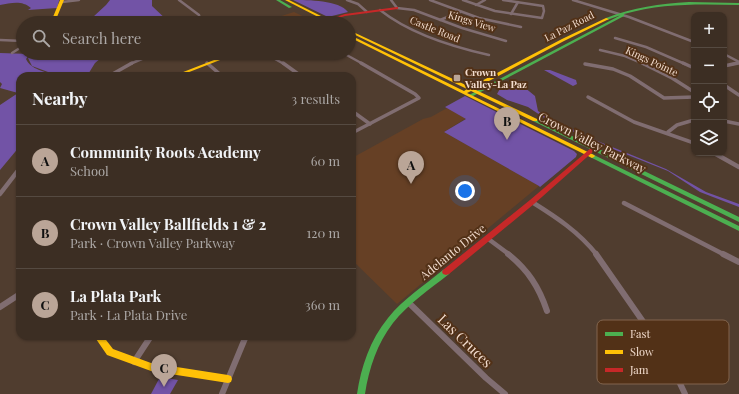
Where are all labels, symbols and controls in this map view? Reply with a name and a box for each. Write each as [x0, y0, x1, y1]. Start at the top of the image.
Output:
street label: Kings View [447, 7, 498, 35]
street label: La Paz Road [542, 7, 596, 44]
map controls [691, 12, 727, 156]
button: + [691, 12, 727, 48]
street label: Castle Road [408, 13, 462, 45]
search box [16, 16, 356, 60]
icon: search [30, 27, 52, 49]
text: Search here [62, 28, 141, 48]
street label: Kings Pointe [624, 43, 680, 79]
button: − [691, 48, 727, 84]
place label: Crown Valley-La Paz [464, 65, 527, 91]
marker: Crown Valley-La Paz [452, 73, 462, 83]
button: locate [691, 84, 727, 120]
text: Nearby [32, 87, 87, 109]
text: 3 results [291, 90, 340, 107]
pin: B [494, 107, 520, 140]
street label: Crown Valley Parkway [536, 108, 649, 176]
button: layers [691, 120, 727, 156]
text: Community Roots Academy [70, 142, 261, 162]
pin: A [398, 151, 424, 184]
text: A [41, 152, 49, 169]
text: 60 m [311, 152, 340, 169]
text: School [70, 162, 109, 179]
your location [455, 181, 475, 201]
text: Crown Valley Ballfields 1 & 2 [70, 214, 266, 234]
street label: Adelanto Drive [415, 220, 489, 283]
text: B [41, 224, 49, 241]
text: 120 m [306, 224, 340, 241]
text: Park · Crown Valley Parkway [70, 234, 235, 251]
text: La Plata Park [70, 286, 161, 306]
text: C [40, 296, 50, 313]
text: 360 m [305, 296, 340, 313]
text: Park · La Plata Drive [70, 306, 187, 323]
street label: Las Cruces [434, 310, 497, 371]
legend [597, 320, 729, 384]
text: Fast [630, 326, 650, 341]
text: Slow [630, 344, 654, 359]
pin: C [151, 354, 177, 387]
text: Jam [629, 362, 649, 377]

